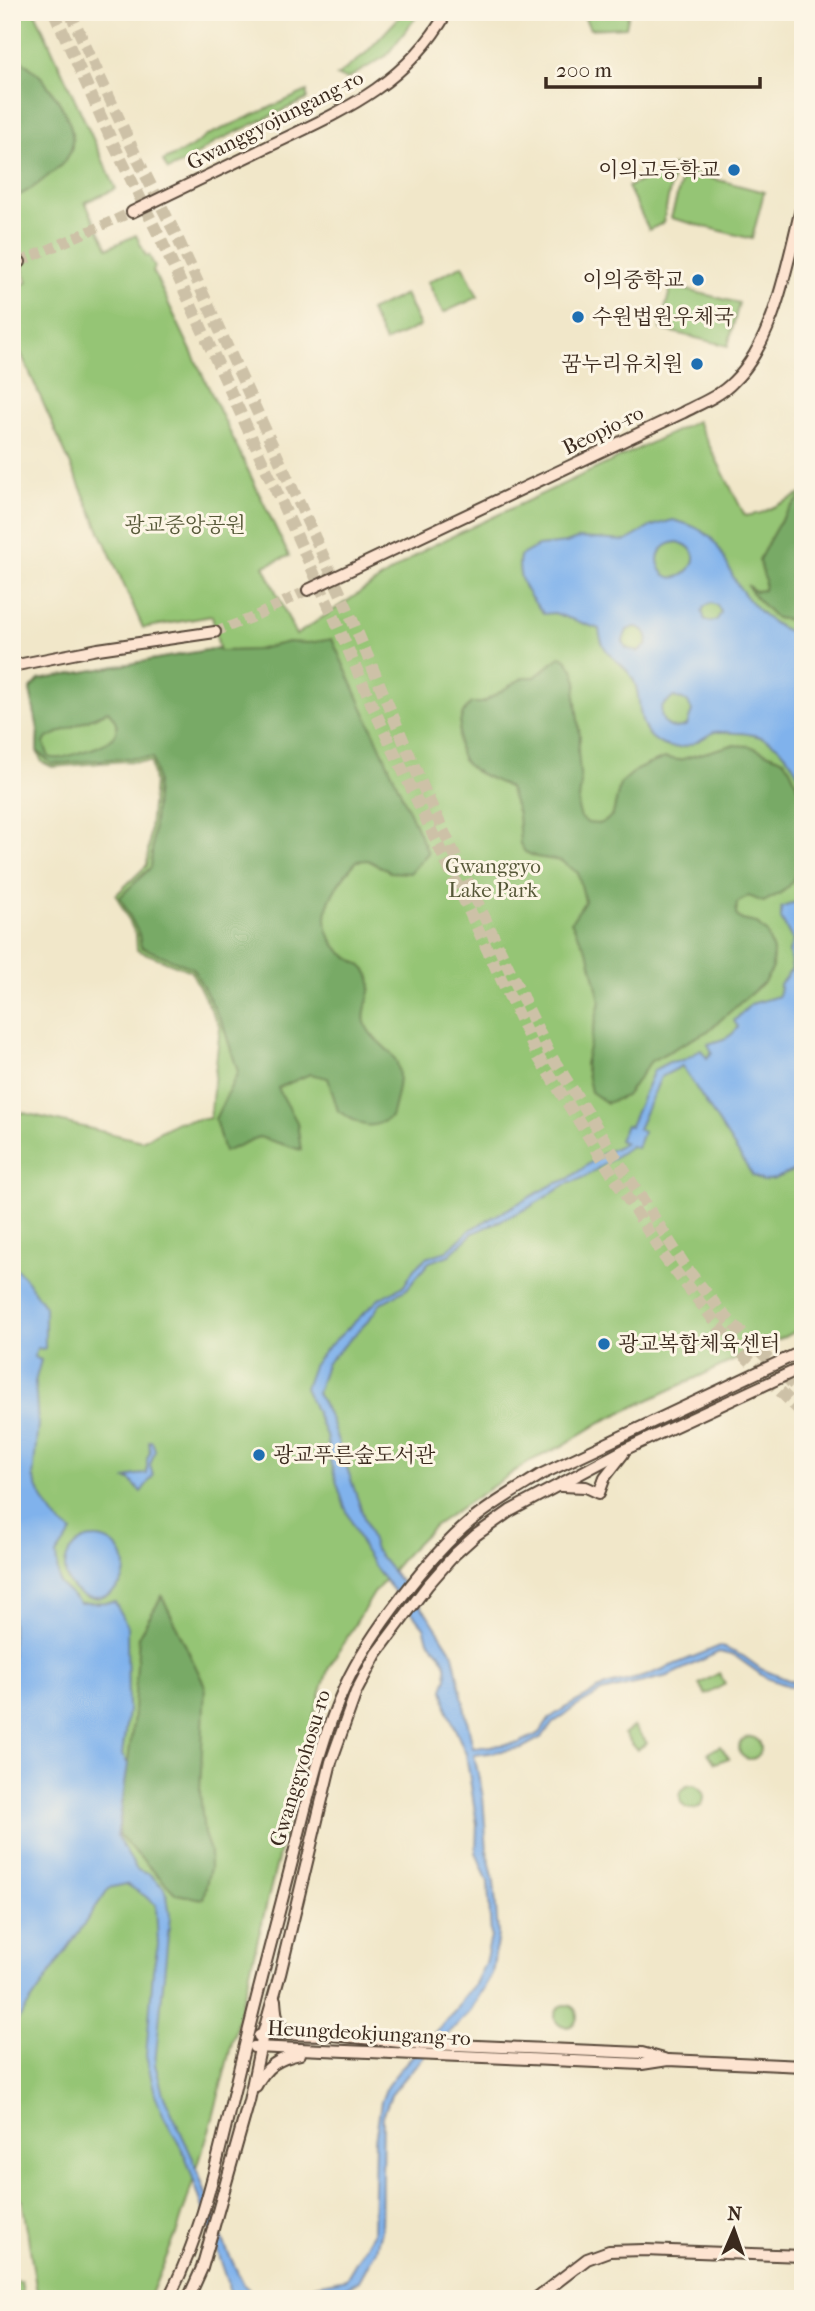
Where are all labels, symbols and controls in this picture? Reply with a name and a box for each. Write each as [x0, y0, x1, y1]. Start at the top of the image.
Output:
scale bar [546, 46, 759, 90]
text: 200 m [556, 58, 612, 82]
street label: Gwanggyojungang-ro [183, 65, 367, 175]
place label: 이의고등학교 [598, 158, 720, 182]
marker: 이의고등학교 [726, 162, 742, 178]
place label: 이의중학교 [583, 268, 684, 292]
marker: 이의중학교 [690, 272, 706, 288]
place label: 수원법원우체국 [592, 305, 734, 329]
marker: 수원법원우체국 [570, 309, 586, 325]
place label: 꿈누리유치원 [561, 352, 683, 376]
marker: 꿈누리유치원 [689, 356, 705, 372]
street label: Beopjo-ro [559, 400, 647, 460]
park label: 광교중앙공원 [124, 513, 246, 537]
park label: Gwanggyo Lake Park [445, 854, 541, 902]
place label: 광교복합체육센터 [618, 1332, 780, 1356]
marker: 광교복합체육센터 [596, 1336, 612, 1352]
place label: 광교푸른숲도서관 [273, 1443, 436, 1467]
marker: 광교푸른숲도서관 [251, 1447, 267, 1463]
street label: Gwanggyohosu-ro [265, 1687, 335, 1849]
street label: Heungdeokjungang-ro [267, 2016, 471, 2050]
north arrow [700, 2196, 770, 2266]
text: N [727, 2203, 743, 2225]

